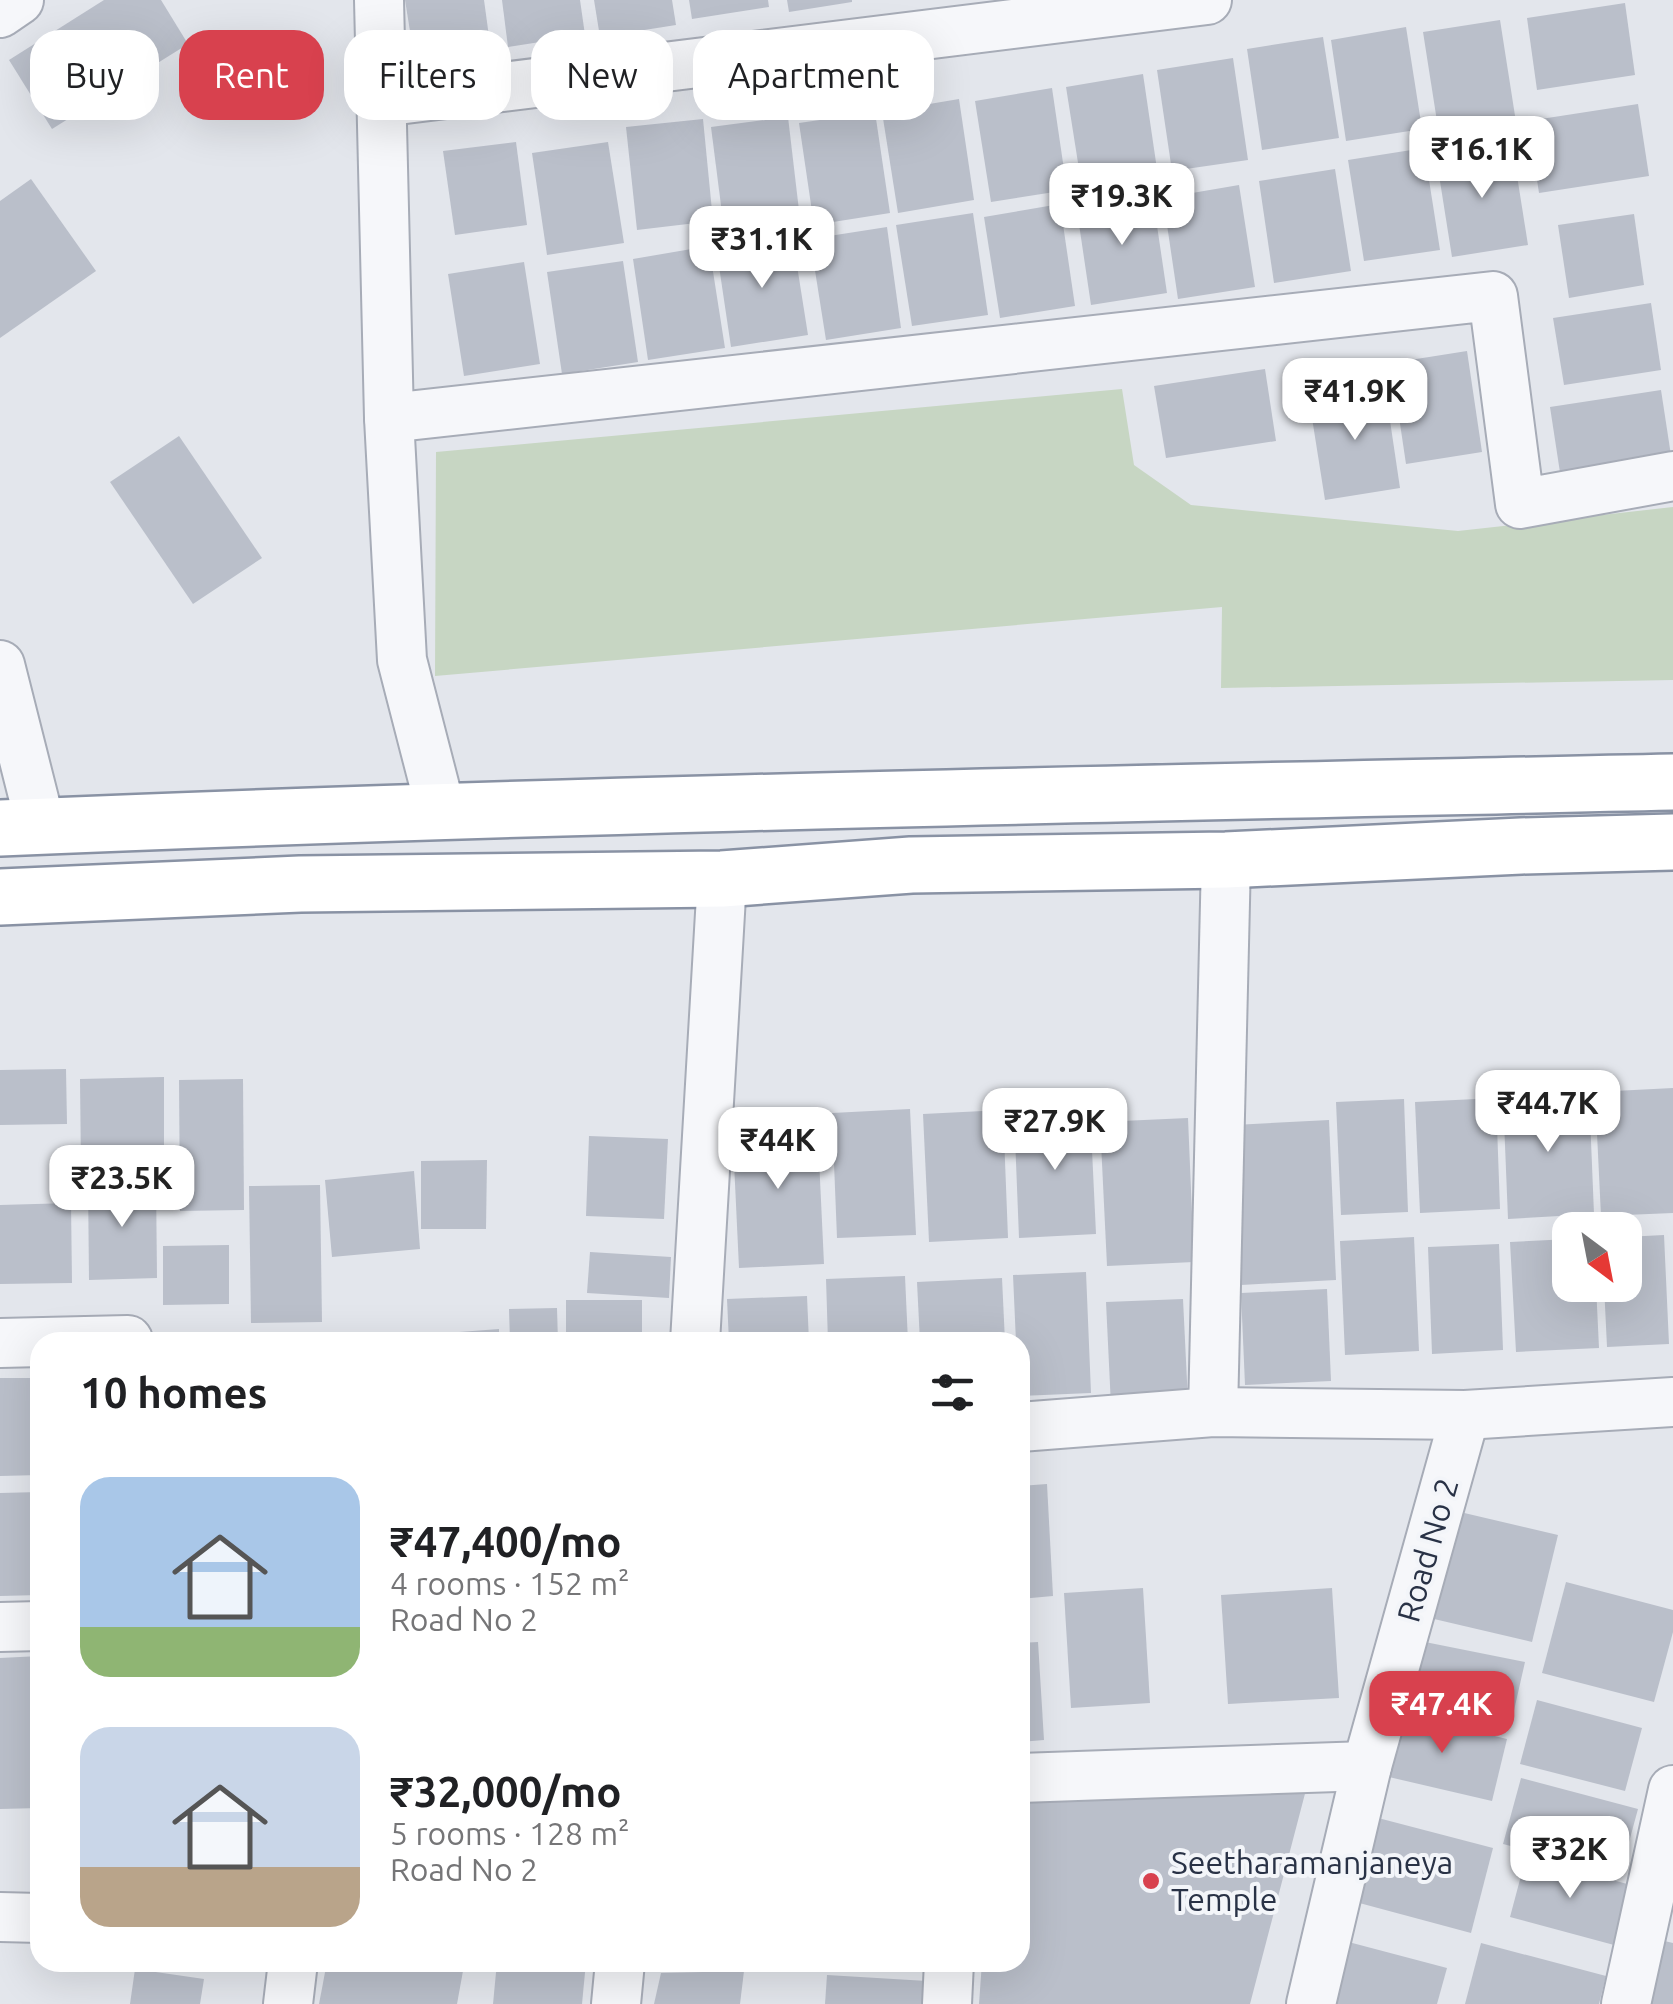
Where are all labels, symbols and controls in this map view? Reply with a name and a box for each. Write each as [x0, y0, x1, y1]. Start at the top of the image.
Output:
chip: Buy [30, 30, 159, 120]
chip: Rent [179, 30, 324, 120]
chip: Filters [344, 30, 511, 120]
chip: New [531, 30, 673, 120]
chip: Apartment [693, 30, 934, 120]
pin: ₹16.1K [1401, 116, 1563, 201]
text: ₹16.1K [1431, 130, 1533, 166]
pin: ₹19.3K [1041, 163, 1203, 248]
text: ₹19.3K [1071, 177, 1173, 213]
pin: ₹31.1K [681, 206, 843, 291]
text: ₹31.1K [711, 220, 813, 256]
pin: ₹41.9K [1274, 358, 1436, 443]
text: ₹41.9K [1304, 372, 1406, 408]
pin: ₹44.7K [1467, 1070, 1629, 1155]
text: ₹44.7K [1497, 1084, 1599, 1120]
pin: ₹27.9K [974, 1088, 1136, 1173]
text: ₹27.9K [1004, 1102, 1106, 1138]
pin: ₹44K [719, 1107, 837, 1192]
text: ₹44K [740, 1121, 816, 1157]
pin: ₹23.5K [41, 1145, 203, 1230]
text: ₹23.5K [71, 1159, 173, 1195]
north arrow [1552, 1212, 1642, 1302]
map controls [1552, 1212, 1642, 1302]
icon: filters [925, 1365, 980, 1420]
text: 10 homes [80, 1369, 267, 1416]
street label: Road No 2 [1389, 1474, 1465, 1626]
icon: home [160, 1517, 280, 1637]
text: ₹47,400/mo [390, 1518, 622, 1565]
text: 4 rooms · 152 m² [390, 1565, 630, 1601]
text: Road No 2 [390, 1601, 538, 1637]
pin: ₹47.4K [1361, 1671, 1523, 1756]
text: ₹47.4K [1391, 1685, 1493, 1721]
icon: home [160, 1767, 280, 1887]
text: ₹32,000/mo [390, 1768, 622, 1815]
text: 5 rooms · 128 m² [390, 1815, 630, 1851]
pin: ₹32K [1511, 1816, 1629, 1901]
text: ₹32K [1532, 1830, 1608, 1866]
place label: Seetharamanjaneya Temple [1171, 1844, 1453, 1917]
text: Road No 2 [390, 1851, 538, 1887]
marker: Seetharamanjaneya Temple [1140, 1870, 1162, 1892]

